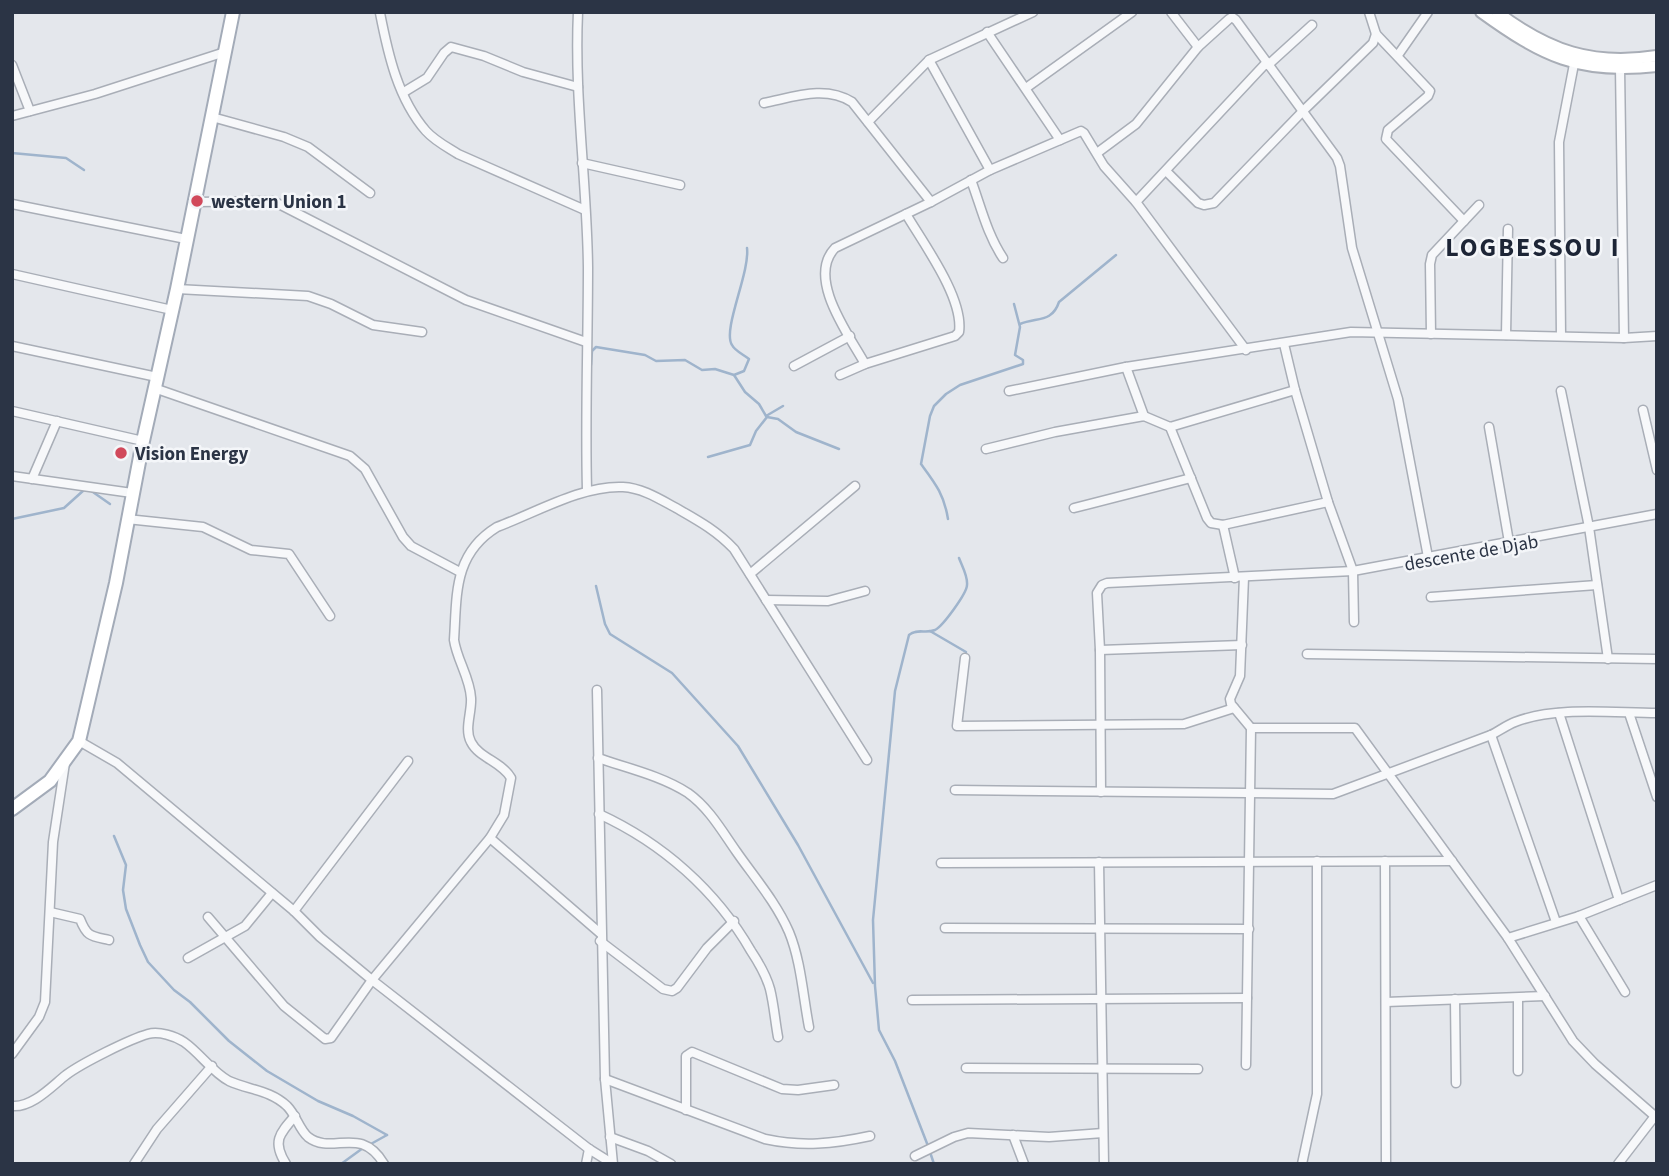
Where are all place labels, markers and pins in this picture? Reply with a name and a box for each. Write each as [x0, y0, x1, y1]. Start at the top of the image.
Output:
place label: western Union 1 [211, 189, 346, 216]
marker: western Union 1 [189, 193, 205, 209]
place label: Vision Energy [134, 441, 248, 468]
marker: Vision Energy [113, 445, 129, 461]

